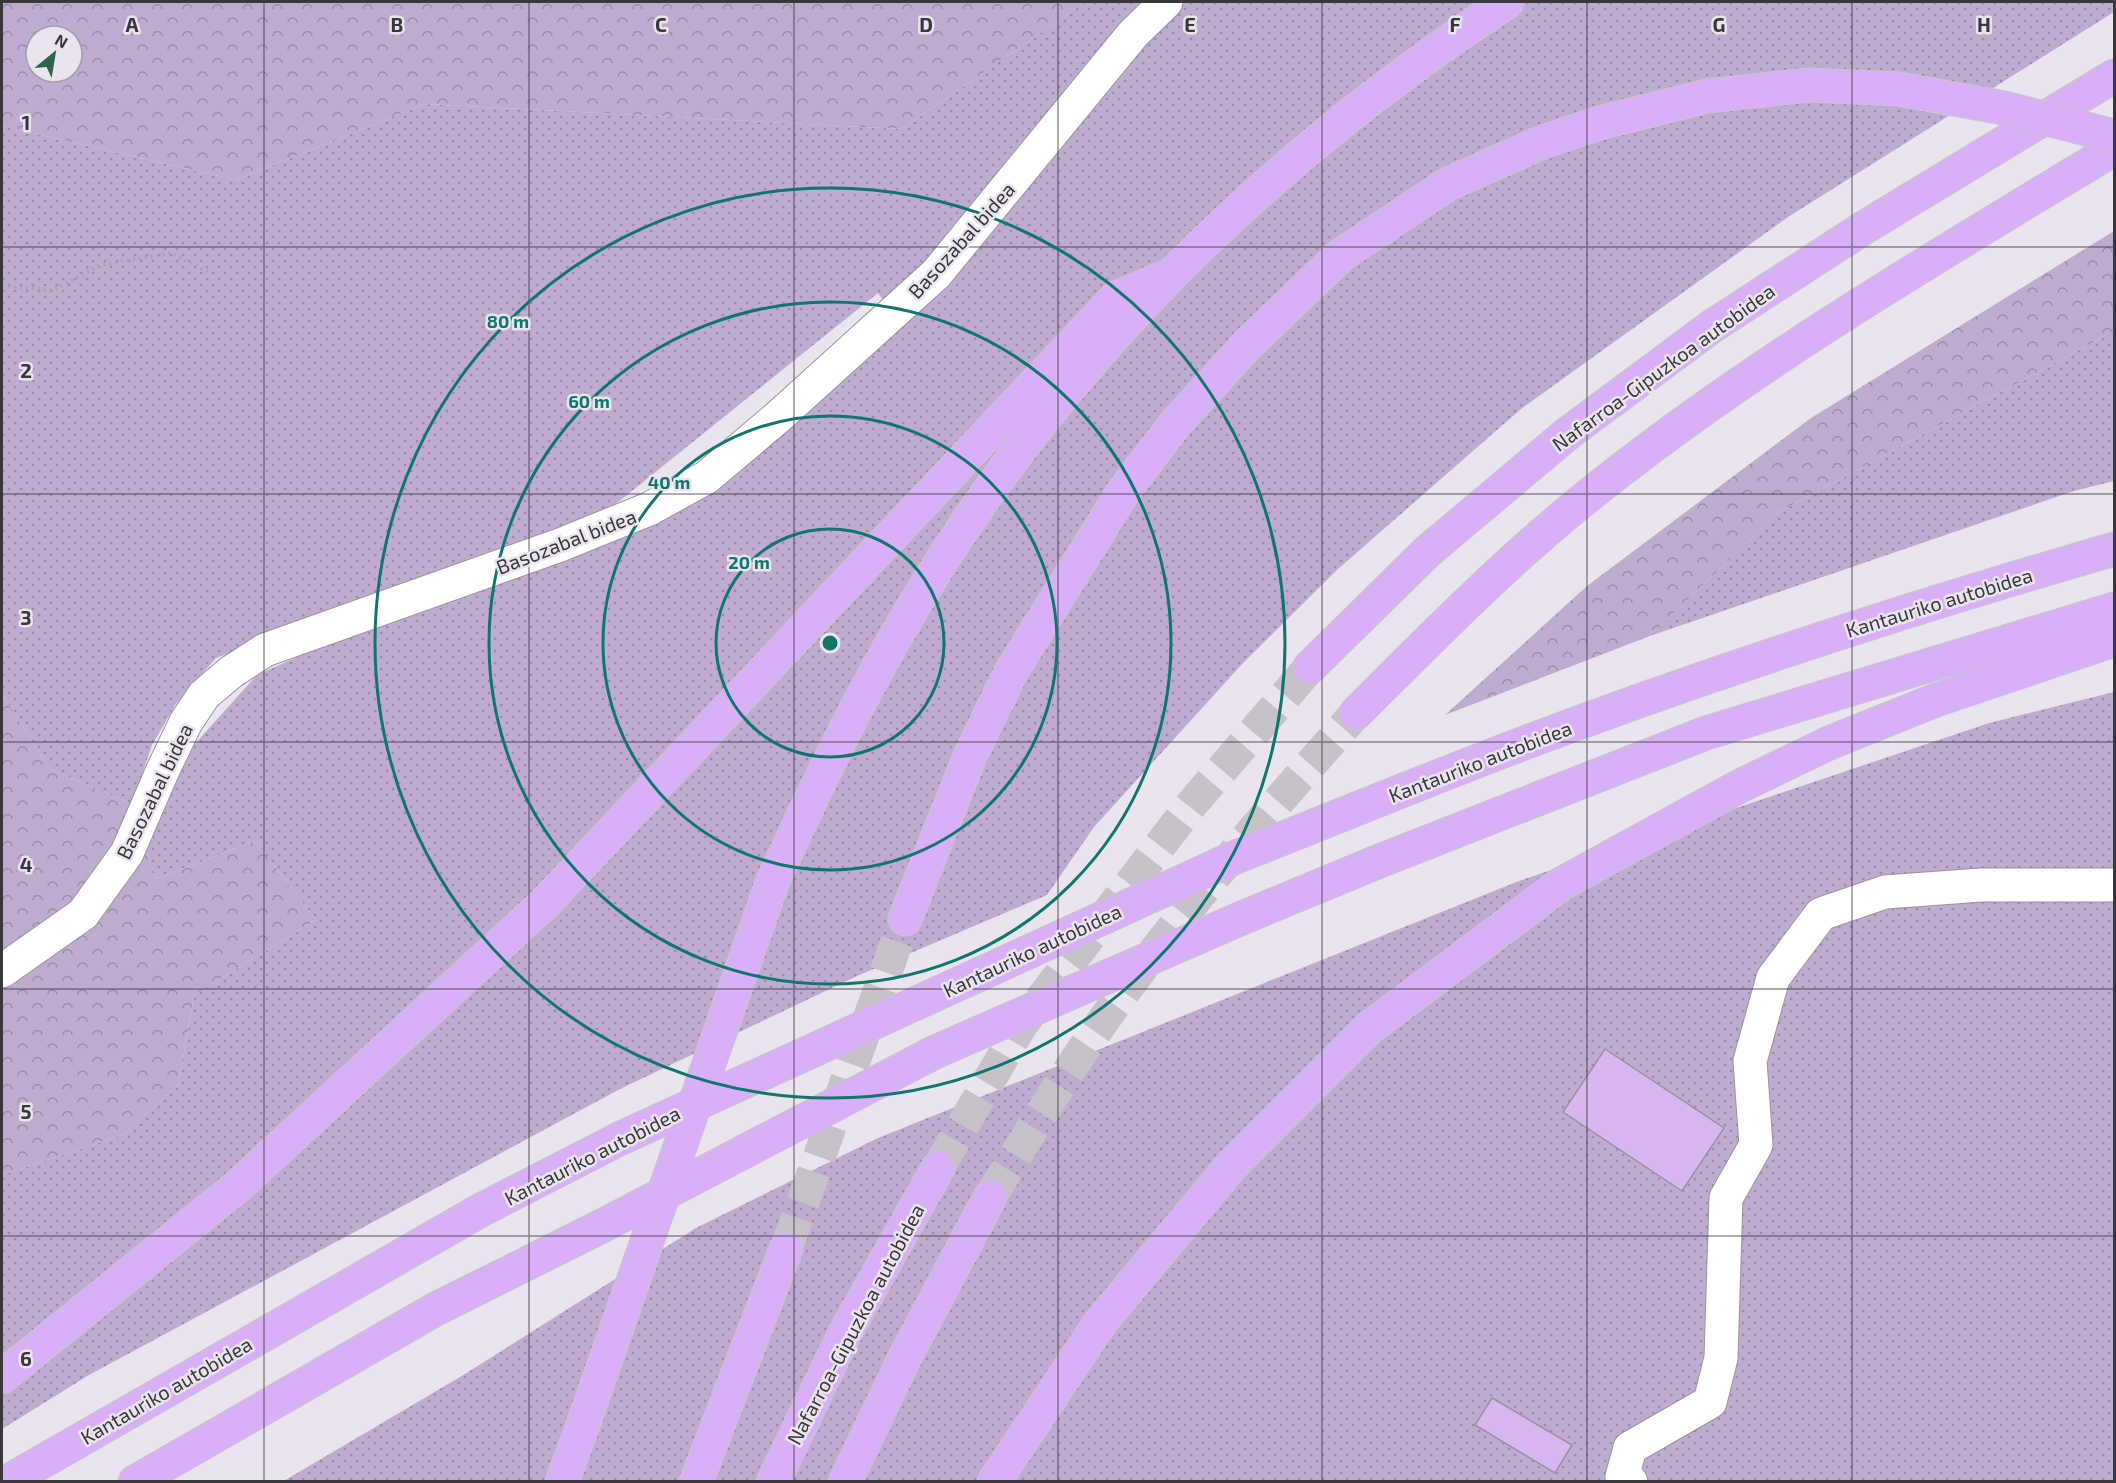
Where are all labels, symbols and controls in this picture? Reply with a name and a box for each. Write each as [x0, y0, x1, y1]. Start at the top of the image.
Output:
text: A [125, 12, 139, 36]
text: B [391, 12, 403, 36]
text: C [655, 12, 667, 36]
text: D [919, 12, 933, 36]
text: E [1184, 12, 1196, 36]
text: F [1449, 12, 1461, 36]
text: G [1713, 12, 1725, 36]
text: H [1977, 12, 1991, 36]
north arrow [24, 24, 84, 84]
text: N [52, 29, 72, 52]
text: 1 [22, 110, 30, 134]
street label: Basozabal bidea [903, 177, 1019, 303]
street label: Nafarroa-Gipuzkoa autobidea [1547, 278, 1779, 456]
text: 80 m [487, 310, 529, 332]
text: 2 [20, 358, 32, 382]
text: 60 m [568, 390, 610, 412]
text: 40 m [648, 471, 690, 493]
street label: Basozabal bidea [493, 503, 639, 579]
text: 20 m [728, 551, 770, 573]
street label: Kantauriko autobidea [1843, 562, 2035, 642]
text: 3 [20, 605, 32, 629]
centre of rings [820, 633, 840, 653]
street label: Kantauriko autobidea [1385, 715, 1575, 807]
street label: Basozabal bidea [111, 719, 197, 863]
text: 4 [20, 852, 33, 876]
street label: Kantauriko autobidea [939, 898, 1125, 1002]
text: 5 [20, 1099, 32, 1123]
street label: Kantauriko autobidea [500, 1100, 684, 1210]
street label: Nafarroa-Gipuzkoa autobidea [781, 1200, 929, 1448]
street label: Kantauriko autobidea [76, 1331, 256, 1449]
text: 6 [20, 1346, 32, 1370]

